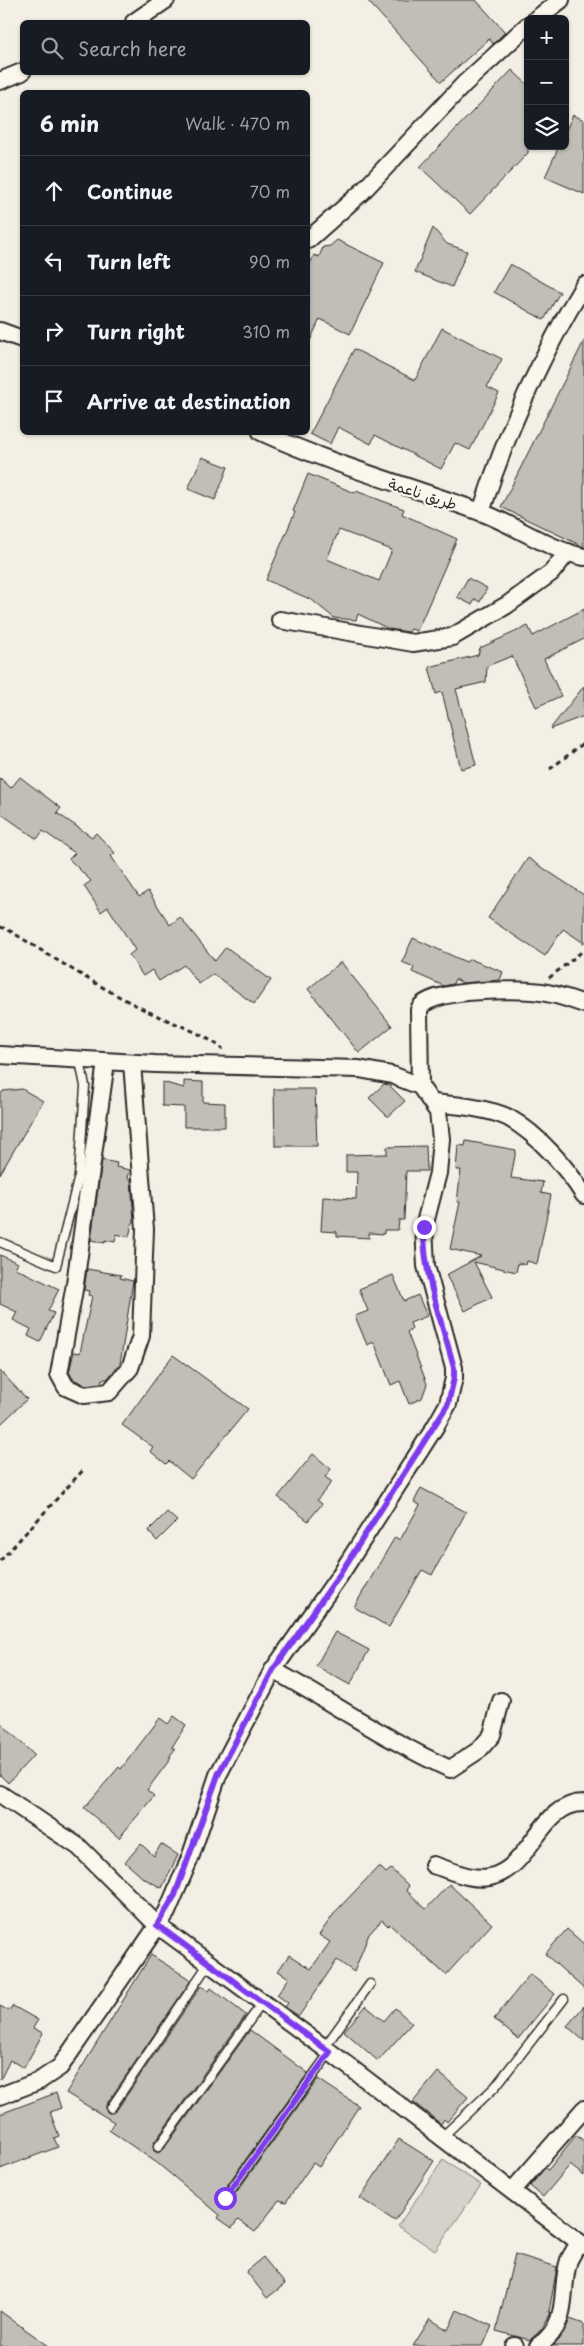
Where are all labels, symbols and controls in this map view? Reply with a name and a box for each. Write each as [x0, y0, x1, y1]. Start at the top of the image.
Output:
map controls [524, 15, 569, 150]
button: + [524, 15, 569, 60]
search box [20, 20, 310, 75]
icon: search [38, 34, 66, 62]
text: Search here [78, 34, 187, 62]
button: − [524, 60, 569, 105]
button: layers [524, 105, 569, 150]
text: 6 min [40, 107, 99, 139]
text: Walk · 470 m [185, 111, 290, 135]
icon: ahead [40, 177, 68, 205]
text: Continue [87, 177, 173, 205]
text: 70 m [250, 179, 290, 203]
icon: left [40, 247, 68, 275]
text: Turn left [87, 247, 171, 275]
text: 90 m [249, 249, 290, 273]
icon: right [40, 317, 68, 345]
text: Turn right [87, 317, 185, 345]
text: 310 m [242, 319, 290, 343]
icon: arrive [40, 387, 68, 415]
text: Arrive at destination [87, 387, 291, 415]
street label: طريق ناعمة [386, 471, 460, 515]
route end [413, 1216, 436, 1239]
route start [214, 2187, 237, 2210]

